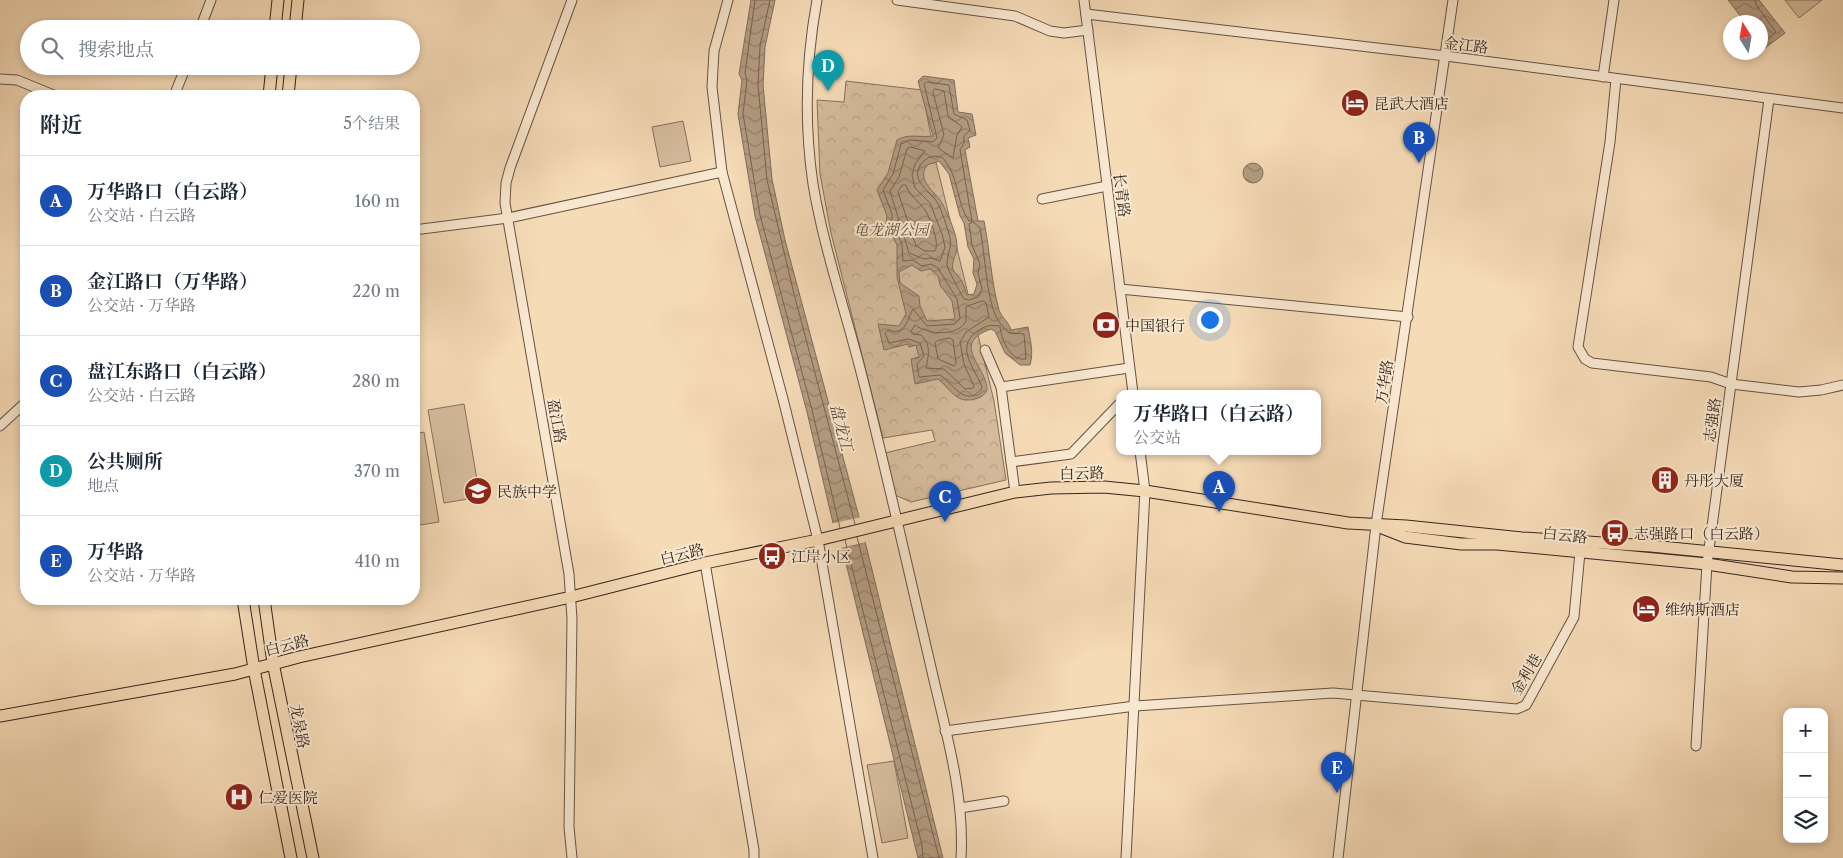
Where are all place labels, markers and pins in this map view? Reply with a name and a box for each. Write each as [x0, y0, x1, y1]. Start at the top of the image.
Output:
pin: D [812, 50, 844, 91]
hotel icon: 昆武大酒店 [1340, 88, 1370, 118]
place label: 昆武大酒店 [1374, 94, 1449, 113]
pin: B [1403, 122, 1435, 163]
bank icon: 中国银行 [1091, 310, 1121, 340]
place label: 中国银行 [1125, 316, 1185, 335]
building icon: 丹彤大厦 [1650, 465, 1680, 495]
pin: A [1203, 471, 1235, 512]
place label: 丹彤大厦 [1684, 471, 1744, 490]
school or university icon: 民族中学 [463, 476, 493, 506]
pin: C [929, 481, 961, 522]
place label: 民族中学 [497, 482, 557, 501]
bus stop icon: 志强路口（白云路） [1600, 518, 1630, 548]
place label: 志强路口（白云路） [1634, 524, 1769, 543]
bus stop icon: 江岸小区 [757, 541, 787, 571]
place label: 江岸小区 [791, 547, 851, 566]
hotel icon: 维纳斯酒店 [1631, 594, 1661, 624]
place label: 维纳斯酒店 [1665, 600, 1740, 619]
pin: E [1321, 752, 1353, 793]
hospital icon: 仁爱医院 [224, 782, 254, 812]
place label: 仁爱医院 [258, 788, 318, 807]

